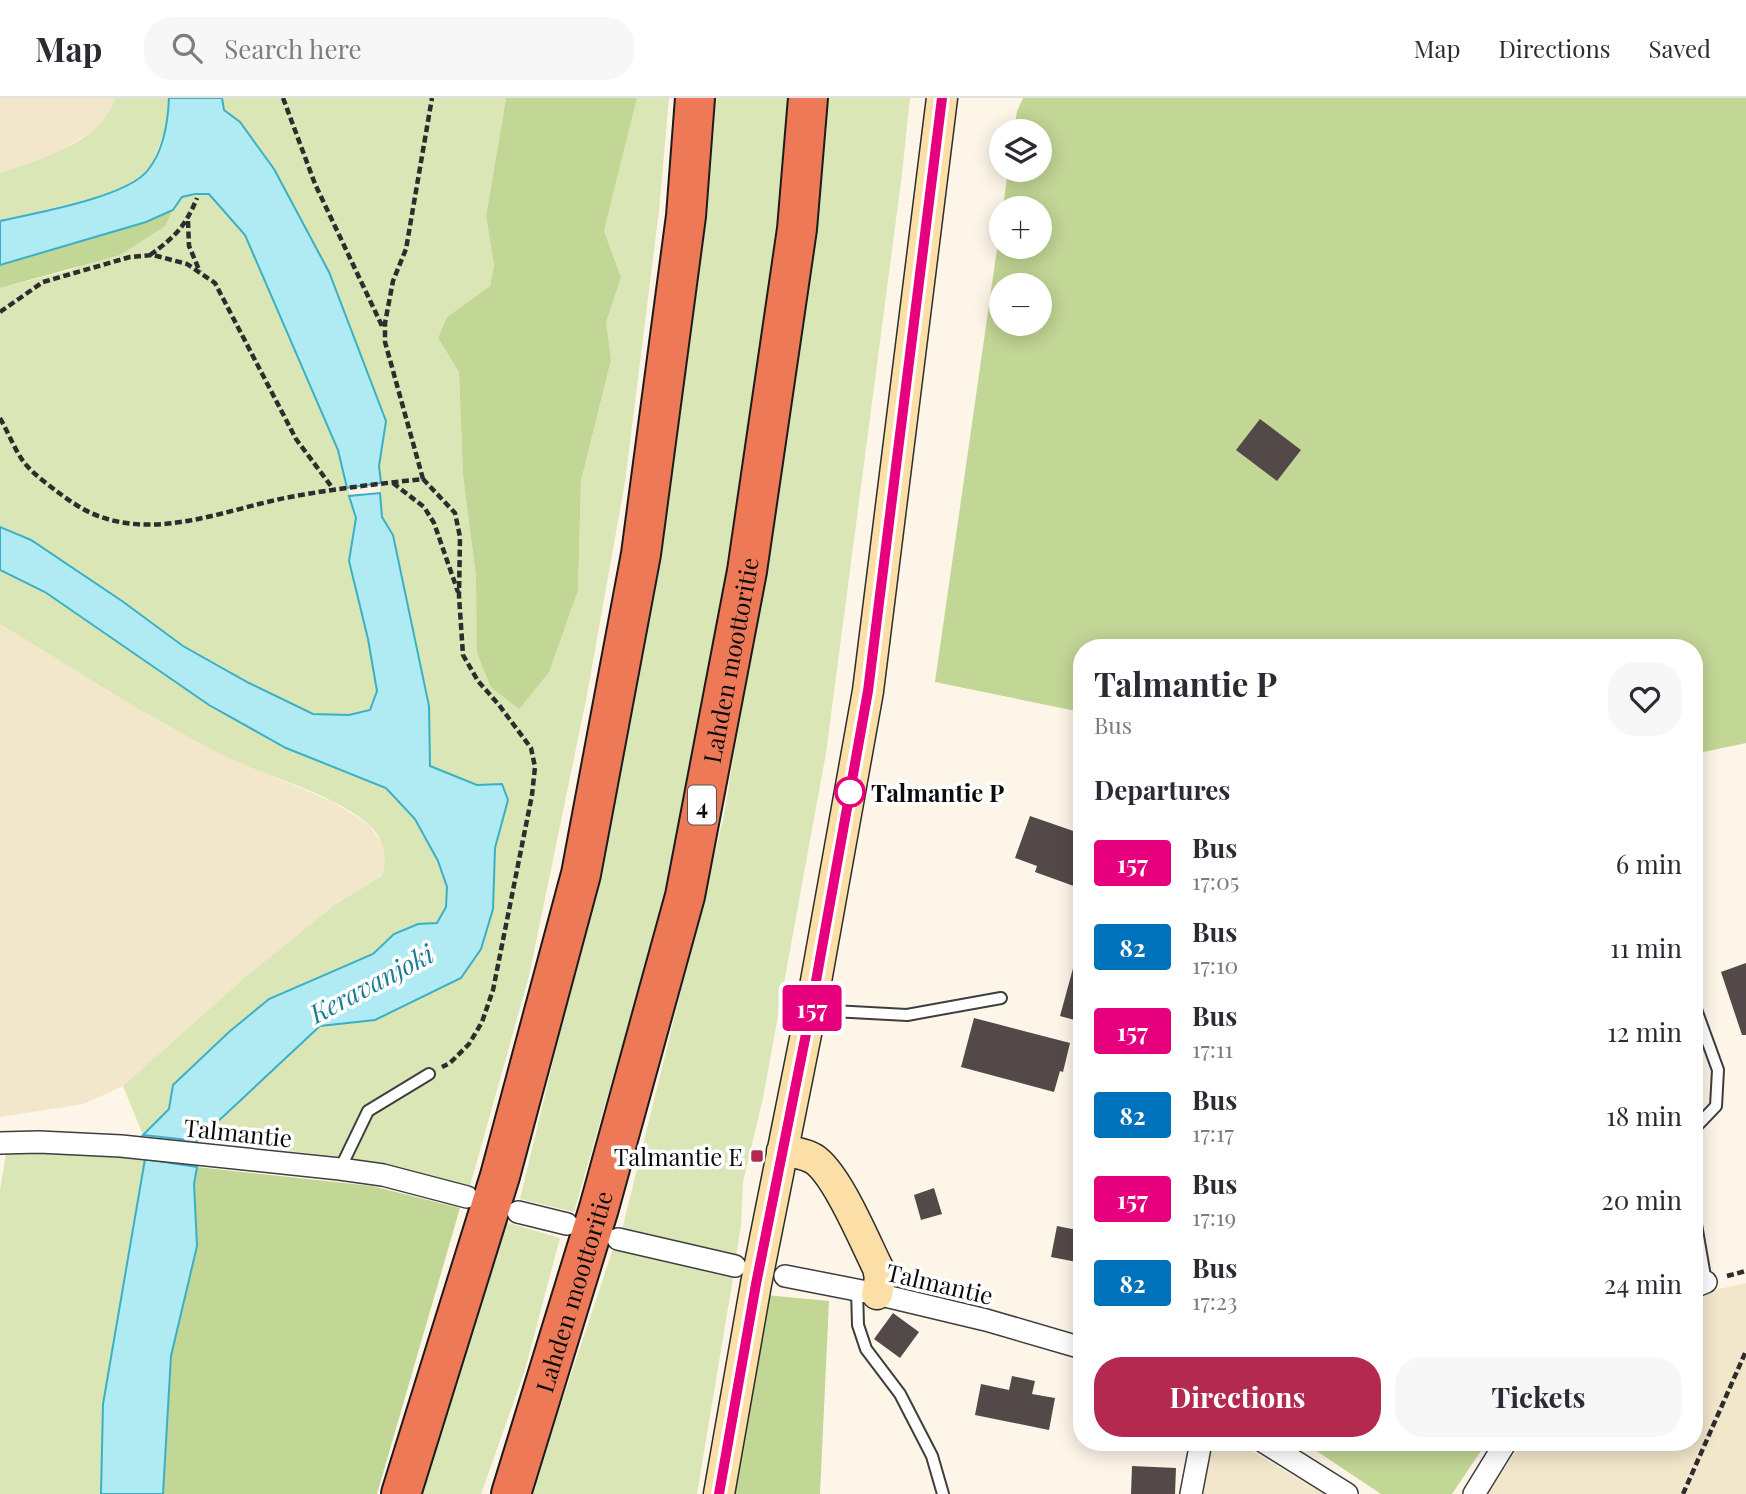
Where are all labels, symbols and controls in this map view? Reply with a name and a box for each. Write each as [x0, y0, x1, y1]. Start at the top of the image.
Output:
search box [144, 17, 634, 80]
text: Map [35, 26, 102, 70]
icon: search [168, 29, 206, 67]
text: Search here [224, 31, 362, 66]
text: Map [1414, 32, 1460, 64]
text: Directions [1498, 32, 1611, 64]
text: Saved [1649, 32, 1711, 64]
map controls [989, 119, 1052, 336]
button: layers [989, 119, 1052, 182]
button: + [989, 196, 1052, 259]
button: − [989, 273, 1052, 336]
street label: Lahden moottoritie [695, 555, 765, 766]
text: Talmantie P [1094, 661, 1277, 705]
button: heart [1608, 662, 1682, 736]
text: Bus [1094, 709, 1132, 740]
text: Departures [1094, 772, 1230, 807]
place label: Talmantie P [871, 776, 1004, 808]
marker: Talmantie P [835, 777, 865, 807]
road number: 4 [688, 786, 716, 824]
text: Bus [1192, 830, 1237, 865]
text: 6 min [1616, 846, 1682, 881]
text: 157 [1117, 847, 1148, 879]
text: 17:05 [1192, 865, 1239, 896]
text: Bus [1192, 914, 1237, 949]
text: 11 min [1610, 930, 1682, 965]
text: 82 [1119, 931, 1146, 963]
water label: Keravanjoki [302, 935, 440, 1031]
text: 17:10 [1192, 949, 1238, 980]
line badge: 157 [772, 985, 852, 1031]
text: 157 [797, 992, 827, 1024]
text: Bus [1192, 998, 1237, 1033]
text: 12 min [1607, 1014, 1682, 1049]
text: 157 [1117, 1015, 1148, 1047]
text: 17:11 [1192, 1033, 1233, 1064]
text: Bus [1192, 1082, 1237, 1117]
text: 18 min [1606, 1098, 1682, 1133]
text: 82 [1119, 1099, 1146, 1131]
street label: Talmantie [182, 1110, 294, 1154]
text: 17:17 [1192, 1117, 1234, 1148]
place label: Talmantie E [614, 1140, 743, 1172]
marker: Talmantie E [749, 1148, 765, 1164]
text: Bus [1192, 1166, 1237, 1201]
text: 20 min [1601, 1182, 1682, 1217]
text: 157 [1117, 1183, 1148, 1215]
street label: Lahden moottoritie [527, 1187, 619, 1396]
text: 17:19 [1192, 1201, 1236, 1232]
text: Bus [1192, 1250, 1237, 1285]
street label: Talmantie [883, 1255, 997, 1311]
text: 24 min [1604, 1266, 1682, 1301]
text: 82 [1119, 1267, 1146, 1299]
text: 17:23 [1192, 1285, 1237, 1316]
button: Directions [1094, 1357, 1381, 1437]
button: Tickets [1395, 1357, 1682, 1437]

